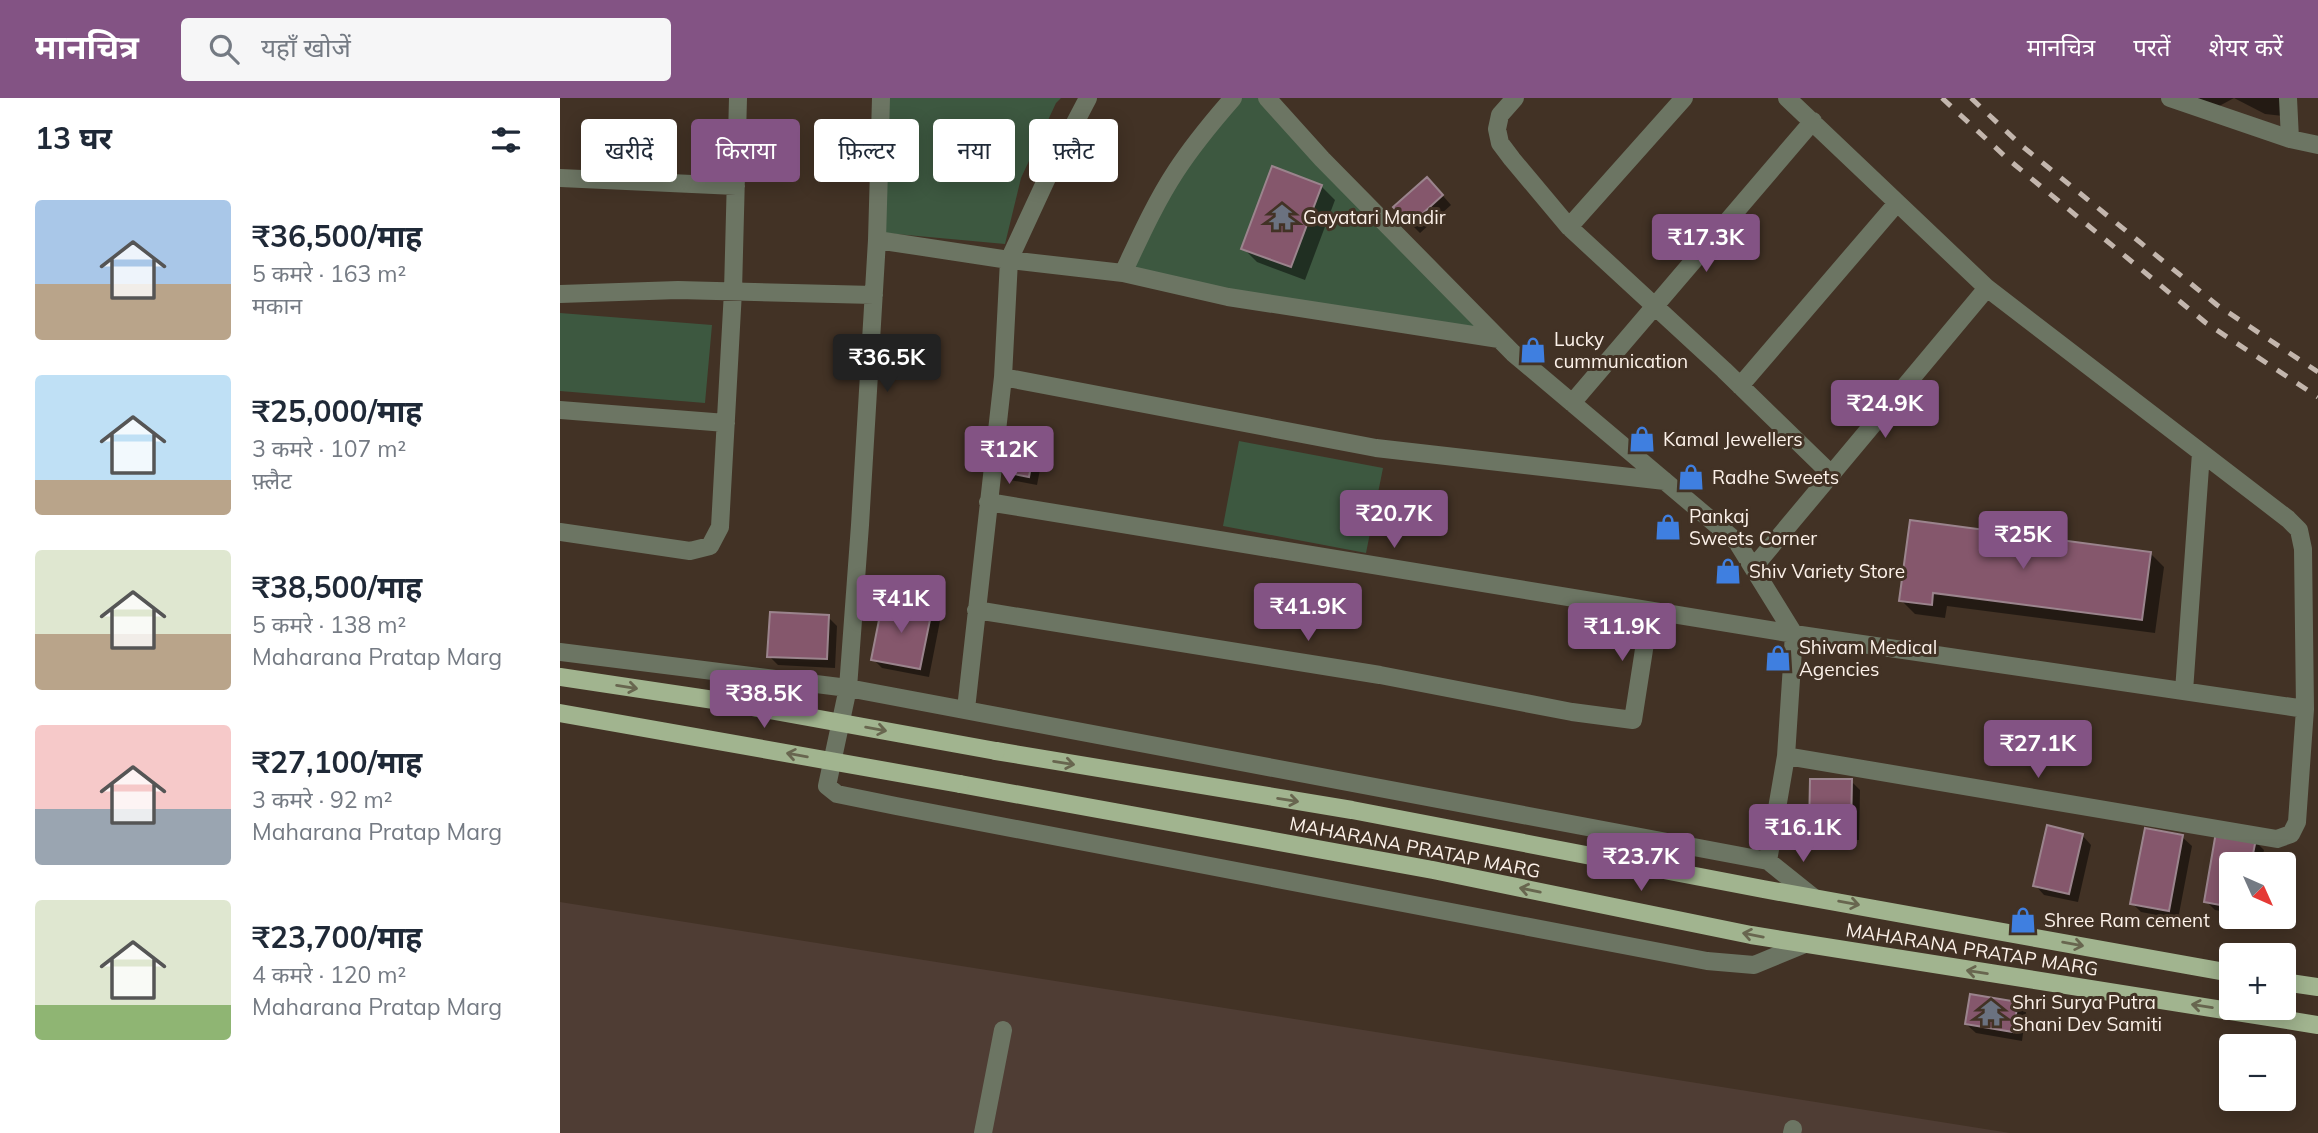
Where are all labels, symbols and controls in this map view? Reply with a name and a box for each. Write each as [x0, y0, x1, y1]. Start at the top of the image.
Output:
search box [181, 18, 671, 81]
text: मानचित्र [35, 26, 139, 67]
icon: search [205, 30, 243, 68]
text: यहाँ खोजें [261, 31, 351, 64]
text: मानचित्र [2027, 32, 2095, 62]
text: परतें [2133, 32, 2170, 62]
text: शेयर करें [2208, 32, 2283, 62]
text: 13 घर [35, 119, 112, 157]
chip: खरीदें [581, 119, 677, 182]
chip: किराया [691, 119, 800, 182]
chip: फ़िल्टर [814, 119, 919, 182]
chip: नया [933, 119, 1015, 182]
chip: फ़्लैट [1029, 119, 1118, 182]
icon: filters [487, 121, 525, 159]
temple icon: Gayatari Mandir [1267, 202, 1297, 232]
place label: Gayatari Mandir [1303, 205, 1446, 229]
pin: ₹17.3K [1649, 214, 1763, 274]
text: ₹36,500/माह [252, 217, 422, 255]
text: ₹17.3K [1668, 222, 1744, 251]
icon: home [91, 228, 175, 312]
text: 5 कमरे · 163 m² [252, 259, 406, 288]
text: मकान [252, 291, 302, 320]
place label: Lucky cummunication [1554, 327, 1688, 373]
pin: ₹36.5K [830, 334, 944, 394]
shop icon: Lucky cummunication [1518, 335, 1548, 365]
text: ₹36.5K [849, 342, 925, 371]
pin: ₹24.9K [1828, 380, 1942, 440]
text: ₹24.9K [1847, 388, 1923, 417]
text: ₹25,000/माह [252, 392, 422, 430]
icon: home [91, 403, 175, 487]
shop icon: Kamal Jewellers [1627, 424, 1657, 454]
pin: ₹12K [968, 426, 1050, 486]
place label: Kamal Jewellers [1663, 427, 1803, 451]
text: 3 कमरे · 107 m² [252, 434, 406, 463]
text: ₹12K [981, 434, 1037, 463]
shop icon: Radhe Sweets [1676, 462, 1706, 492]
place label: Radhe Sweets [1712, 465, 1839, 489]
text: फ़्लैट [252, 466, 292, 495]
pin: ₹20.7K [1337, 490, 1451, 550]
text: ₹20.7K [1356, 498, 1432, 527]
place label: Pankaj Sweets Corner [1689, 504, 1817, 550]
shop icon: Pankaj Sweets Corner [1653, 512, 1683, 542]
pin: ₹25K [1982, 512, 2064, 571]
text: ₹25K [1995, 519, 2051, 548]
shop icon: Shiv Variety Store [1713, 556, 1743, 586]
place label: Shiv Variety Store [1749, 559, 1905, 583]
text: ₹38,500/माह [252, 568, 422, 606]
pin: ₹41K [860, 575, 942, 635]
icon: home [91, 578, 175, 662]
text: ₹41K [873, 583, 929, 612]
pin: ₹41.9K [1251, 584, 1365, 643]
text: ₹41.9K [1270, 591, 1346, 620]
pin: ₹11.9K [1565, 603, 1679, 663]
text: 5 कमरे · 138 m² [252, 610, 406, 639]
text: ₹11.9K [1584, 611, 1660, 640]
place label: Shivam Medical Agencies [1799, 635, 1937, 681]
text: Maharana Pratap Marg [252, 642, 502, 671]
shop icon: Shivam Medical Agencies [1763, 643, 1793, 673]
pin: ₹38.5K [707, 670, 821, 730]
text: ₹38.5K [726, 678, 802, 707]
one-way arrow [616, 681, 638, 694]
pin: ₹27.1K [1981, 720, 2095, 780]
one-way arrow [864, 723, 887, 737]
text: ₹27.1K [2000, 728, 2076, 757]
text: ₹27,100/माह [252, 743, 422, 781]
one-way arrow [786, 748, 809, 761]
icon: home [91, 753, 175, 837]
one-way arrow [1052, 757, 1075, 770]
text: 3 कमरे · 92 m² [252, 785, 392, 814]
one-way arrow [1276, 794, 1299, 807]
pin: ₹16.1K [1746, 804, 1860, 864]
street label: MAHARANA PRATAP MARG [1287, 811, 1543, 883]
text: ₹16.1K [1765, 812, 1841, 841]
text: Maharana Pratap Marg [252, 817, 502, 846]
pin: ₹23.7K [1584, 834, 1698, 893]
text: ₹23.7K [1603, 841, 1679, 870]
north arrow [2219, 852, 2296, 929]
map controls [2219, 852, 2296, 1111]
one-way arrow [1519, 882, 1542, 896]
one-way arrow [1837, 897, 1860, 910]
shop icon: Shree Ram cement [2008, 905, 2038, 935]
place label: Shree Ram cement [2044, 908, 2210, 932]
street label: MAHARANA PRATAP MARG [1844, 917, 2100, 981]
text: ₹23,700/माह [252, 918, 422, 956]
icon: home [91, 928, 175, 1012]
one-way arrow [1742, 928, 1765, 942]
one-way arrow [2061, 938, 2084, 951]
button: + [2219, 943, 2296, 1020]
text: 4 कमरे · 120 m² [252, 960, 406, 989]
one-way arrow [1966, 965, 1989, 978]
place label: Shri Surya Putra Shani Dev Samiti [2012, 990, 2162, 1036]
text: Maharana Pratap Marg [252, 992, 502, 1021]
temple icon: Shri Surya Putra Shani Dev Samiti [1976, 998, 2006, 1028]
one-way arrow [2191, 999, 2214, 1012]
button: − [2219, 1034, 2296, 1111]

